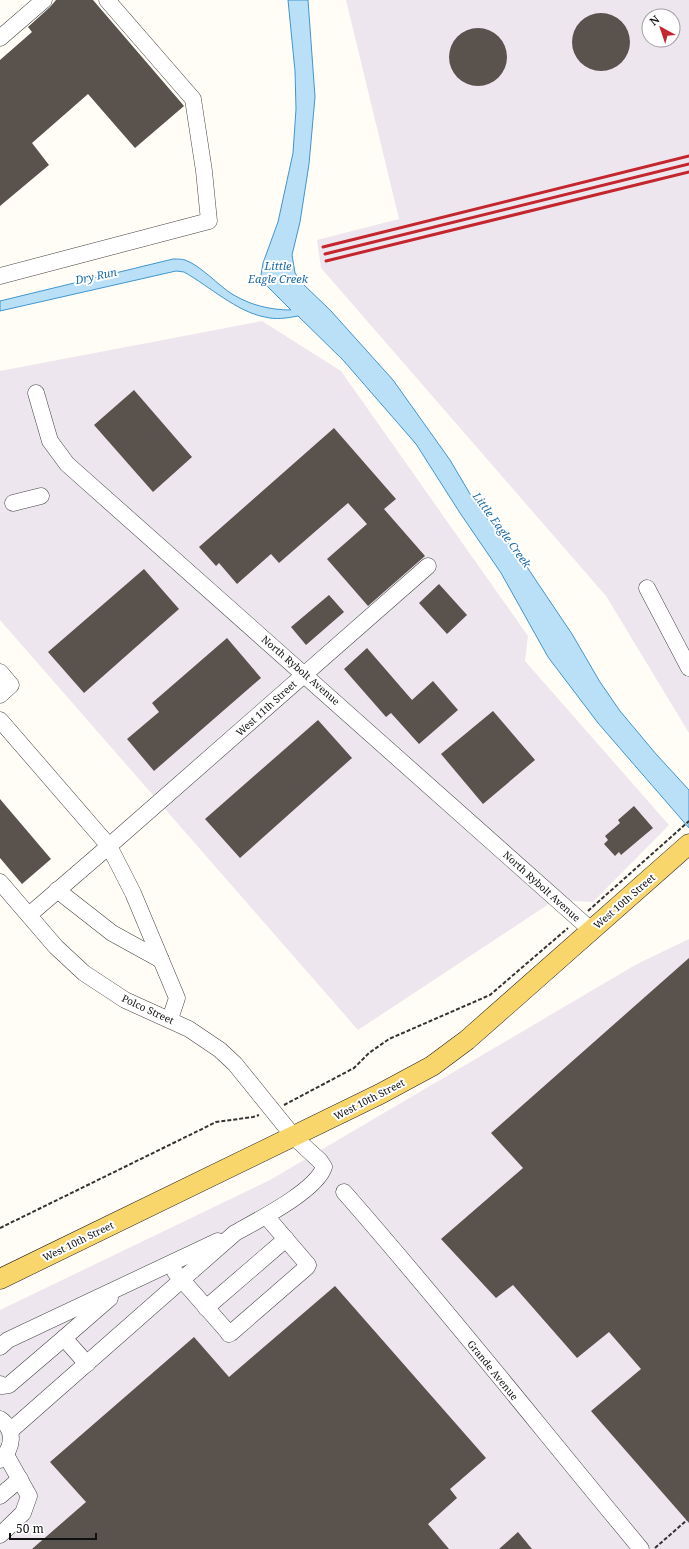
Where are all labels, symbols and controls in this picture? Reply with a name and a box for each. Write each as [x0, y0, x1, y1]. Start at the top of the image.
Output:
north arrow [641, 8, 681, 48]
text: N [646, 11, 663, 28]
water label: Little Eagle Creek [247, 258, 309, 286]
water label: Dry Run [73, 264, 119, 287]
water label: Little Eagle Creek [469, 488, 535, 571]
street label: North Rybolt Avenue [259, 632, 343, 708]
street label: West 11th Street [233, 677, 300, 739]
street label: North Rybolt Avenue [500, 848, 584, 924]
street label: West 10th Street [590, 870, 658, 932]
street label: Polco Street [120, 991, 177, 1027]
street label: West 10th Street [331, 1075, 407, 1123]
street label: West 10th Street [40, 1218, 116, 1264]
street label: Grande Avenue [464, 1337, 522, 1403]
scale bar [10, 1515, 96, 1541]
text: 50 m [16, 1520, 44, 1537]

